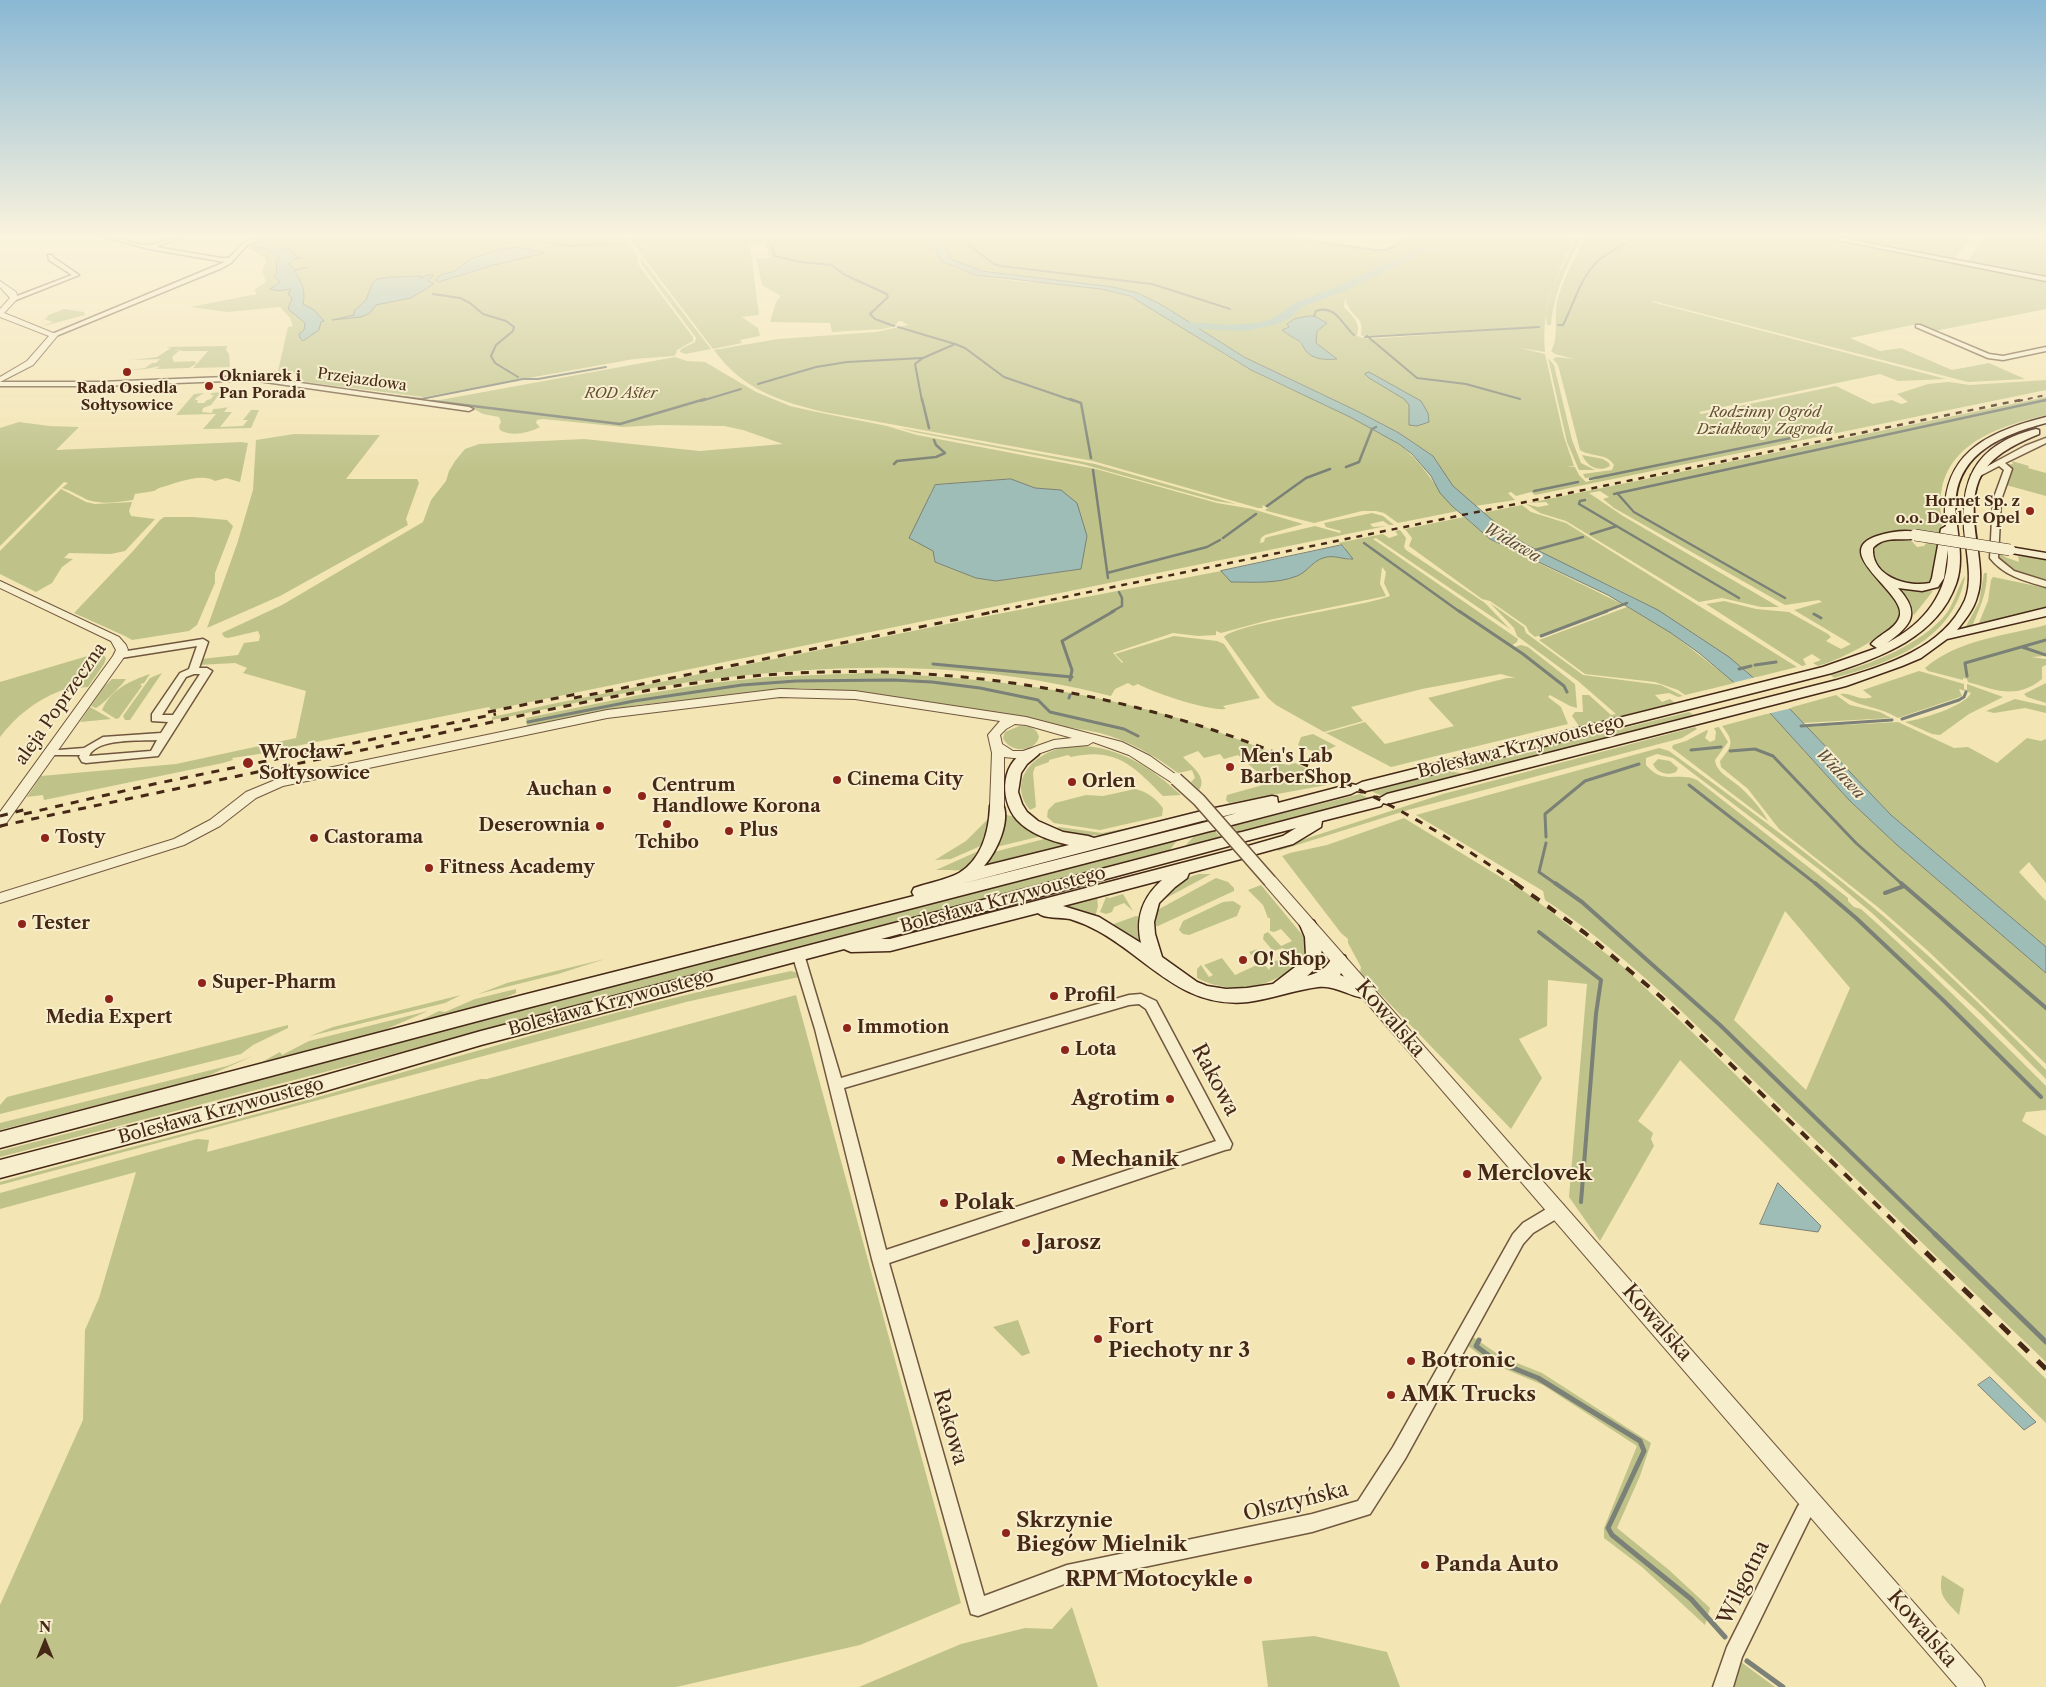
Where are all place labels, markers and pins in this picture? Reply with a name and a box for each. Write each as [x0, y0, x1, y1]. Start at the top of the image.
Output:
marker: Rada Osiedla Sołtysowice [121, 366, 133, 378]
place label: Okniarek i Pan Porada [219, 368, 306, 403]
place label: Rada Osiedla Sołtysowice [77, 380, 177, 415]
marker: Okniarek i Pan Porada [203, 380, 215, 392]
place label: Hornet Sp. z o.o. Dealer Opel [1896, 493, 2020, 528]
marker: Hornet Sp. z o.o. Dealer Opel [2024, 505, 2036, 517]
place label: Wrocław Sołtysowice [259, 742, 370, 784]
place label: Men's Lab BarberShop [1240, 746, 1351, 789]
marker: Wrocław Sołtysowice [241, 756, 255, 770]
marker: Men's Lab BarberShop [1224, 761, 1236, 773]
place label: Cinema City [847, 769, 963, 791]
place label: Orlen [1082, 771, 1136, 793]
marker: Cinema City [831, 774, 843, 786]
place label: Centrum Handlowe Korona [652, 775, 821, 818]
marker: Orlen [1066, 776, 1078, 788]
place label: Auchan [526, 779, 597, 801]
marker: Auchan [601, 784, 613, 796]
marker: Centrum Handlowe Korona [636, 790, 648, 802]
place label: Deserownia [479, 815, 590, 837]
marker: Tchibo [661, 818, 673, 830]
marker: Deserownia [594, 820, 606, 832]
place label: Plus [739, 820, 778, 842]
marker: Plus [723, 825, 735, 837]
place label: Tosty [55, 827, 105, 849]
place label: Castorama [324, 827, 423, 849]
marker: Tosty [39, 832, 51, 844]
marker: Castorama [308, 832, 320, 844]
place label: Tchibo [635, 832, 699, 854]
place label: Fitness Academy [439, 857, 594, 879]
marker: Fitness Academy [423, 862, 435, 874]
place label: Tester [32, 913, 90, 935]
marker: Tester [16, 918, 28, 930]
place label: O! Shop [1253, 949, 1326, 971]
marker: O! Shop [1237, 954, 1249, 966]
place label: Super-Pharm [212, 972, 336, 994]
marker: Super-Pharm [196, 977, 208, 989]
place label: Profil [1064, 985, 1116, 1007]
marker: Profil [1048, 990, 1060, 1002]
marker: Media Expert [103, 993, 115, 1005]
place label: Media Expert [46, 1007, 172, 1029]
place label: Immotion [857, 1017, 949, 1039]
marker: Immotion [841, 1022, 853, 1034]
place label: Lota [1075, 1039, 1117, 1061]
marker: Lota [1059, 1044, 1071, 1056]
place label: Agrotim [1071, 1086, 1160, 1112]
marker: Agrotim [1164, 1093, 1176, 1105]
place label: Mechanik [1071, 1147, 1179, 1173]
marker: Mechanik [1055, 1154, 1067, 1166]
place label: Merclovek [1477, 1161, 1592, 1187]
marker: Merclovek [1461, 1168, 1473, 1180]
place label: Polak [954, 1190, 1015, 1216]
marker: Polak [938, 1197, 950, 1209]
place label: Jarosz [1036, 1230, 1101, 1256]
marker: Jarosz [1020, 1237, 1032, 1249]
place label: Fort Piechoty nr 3 [1108, 1314, 1250, 1364]
marker: Fort Piechoty nr 3 [1092, 1333, 1104, 1345]
place label: Botronic [1421, 1348, 1515, 1374]
marker: Botronic [1405, 1355, 1417, 1367]
place label: AMK Trucks [1401, 1382, 1536, 1408]
marker: AMK Trucks [1385, 1389, 1397, 1401]
place label: Skrzynie Biegów Mielnik [1016, 1508, 1187, 1558]
marker: Skrzynie Biegów Mielnik [1000, 1527, 1012, 1539]
place label: Panda Auto [1435, 1552, 1559, 1578]
marker: Panda Auto [1419, 1559, 1431, 1571]
place label: RPM Motocykle [1065, 1567, 1238, 1593]
marker: RPM Motocykle [1242, 1574, 1254, 1586]

